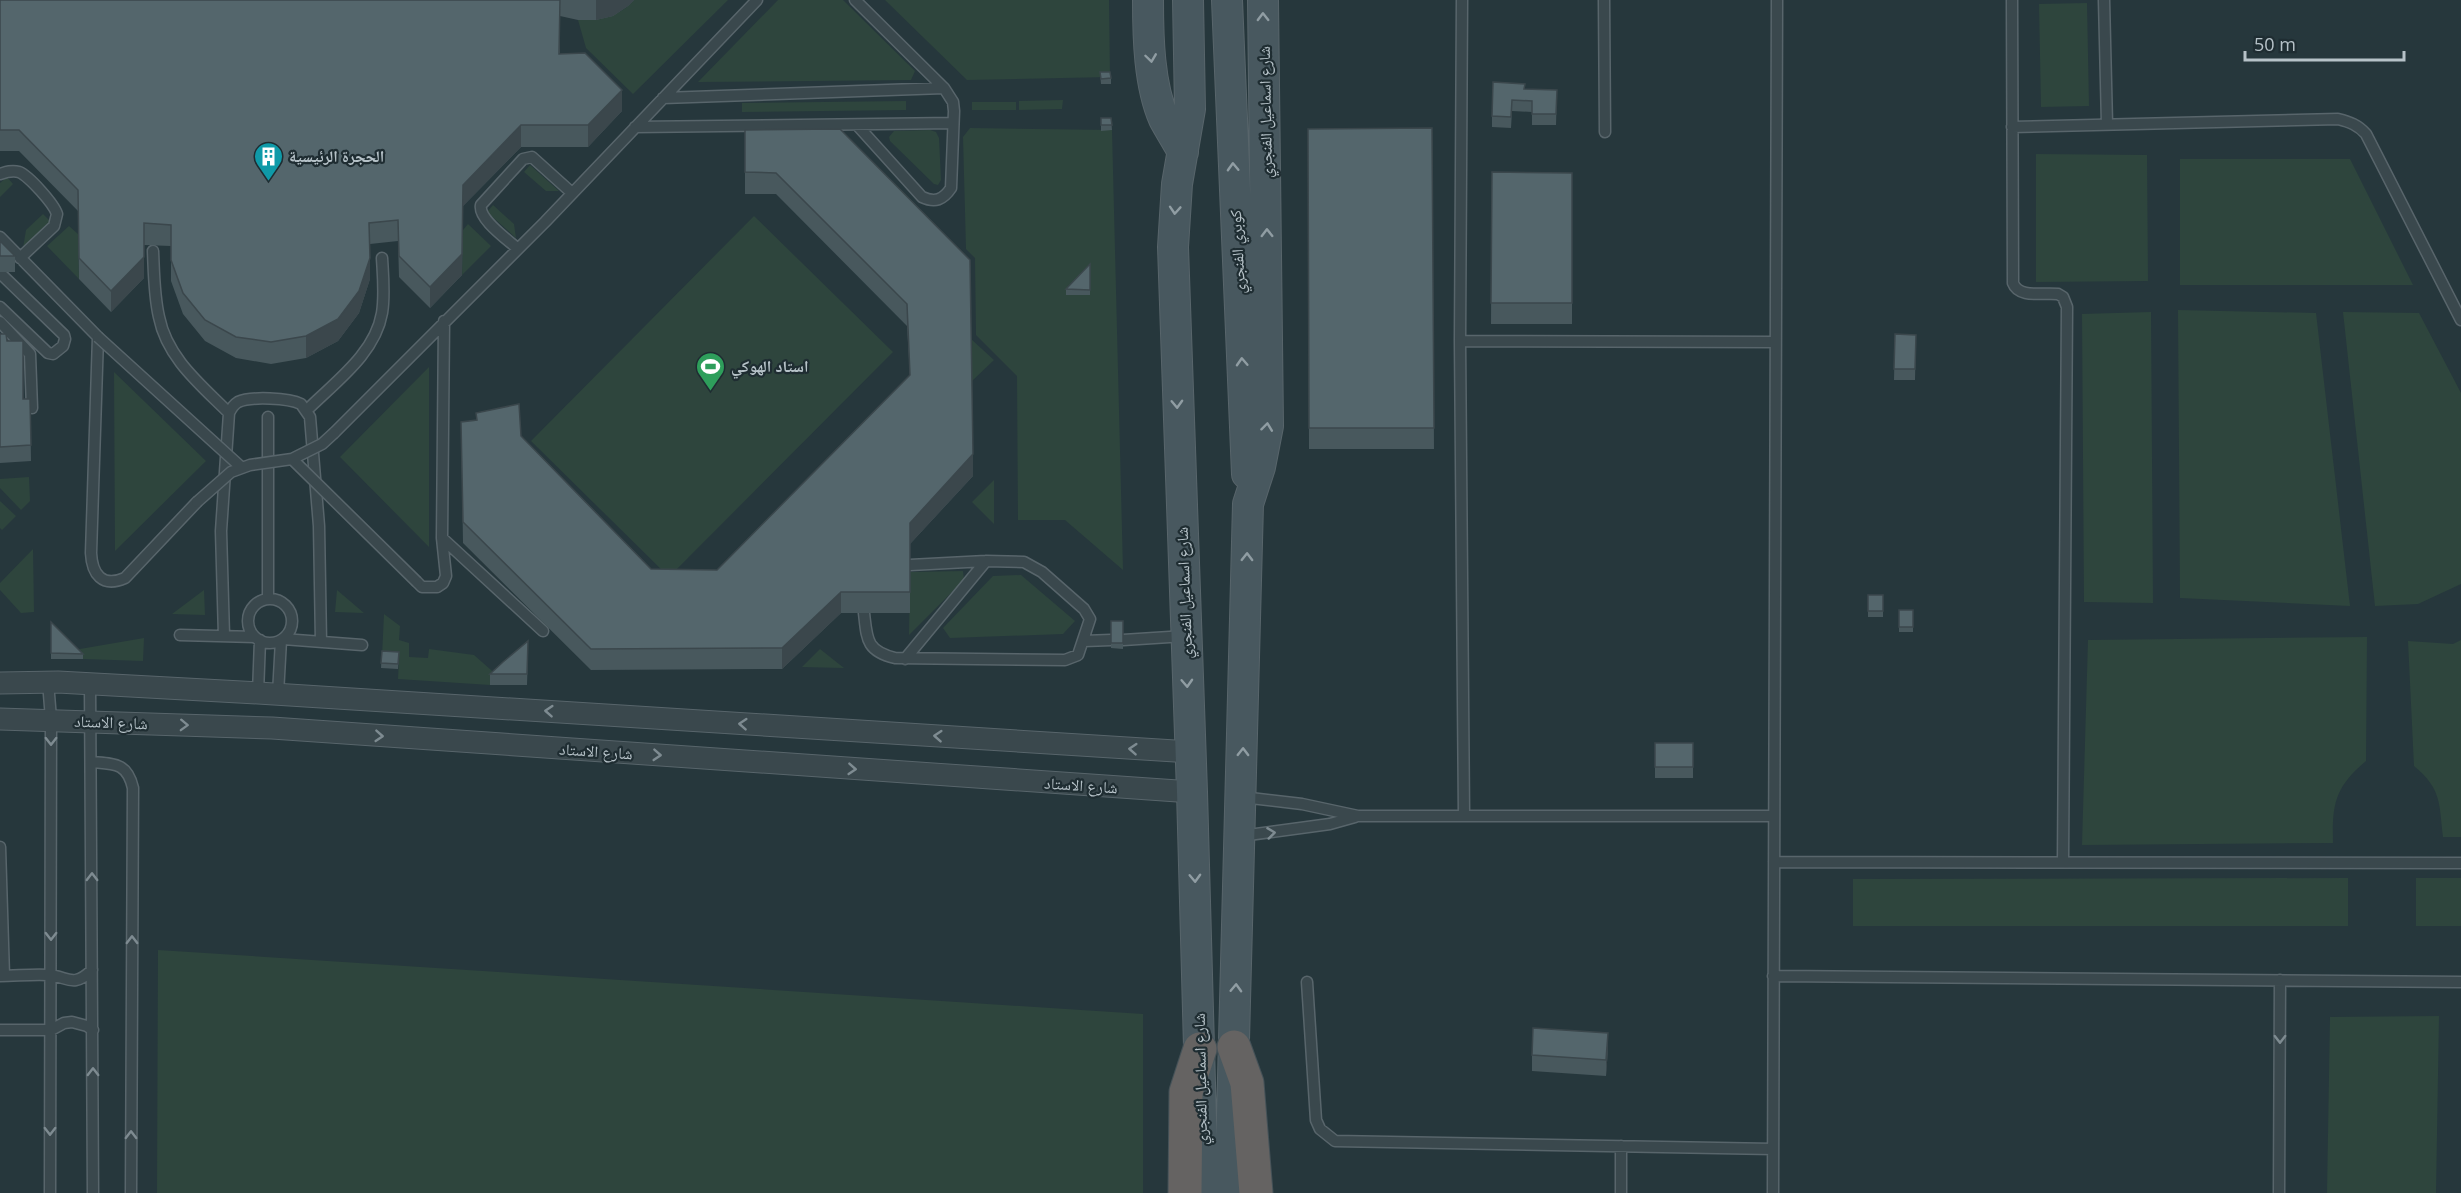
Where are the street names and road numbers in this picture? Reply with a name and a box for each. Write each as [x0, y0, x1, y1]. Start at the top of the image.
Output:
street label: شارع اسماعيل الفنجري [1253, 46, 1279, 178]
street label: كوبري الفنجري [1224, 209, 1252, 295]
street label: شارع اسماعيل الفنجري [1171, 527, 1199, 659]
street label: شارع الاستاد [74, 710, 148, 734]
street label: شارع الاستاد [559, 737, 633, 765]
street label: شارع الاستاد [1044, 771, 1118, 799]
street label: شارع اسماعيل الفنجري [1188, 1013, 1214, 1145]

